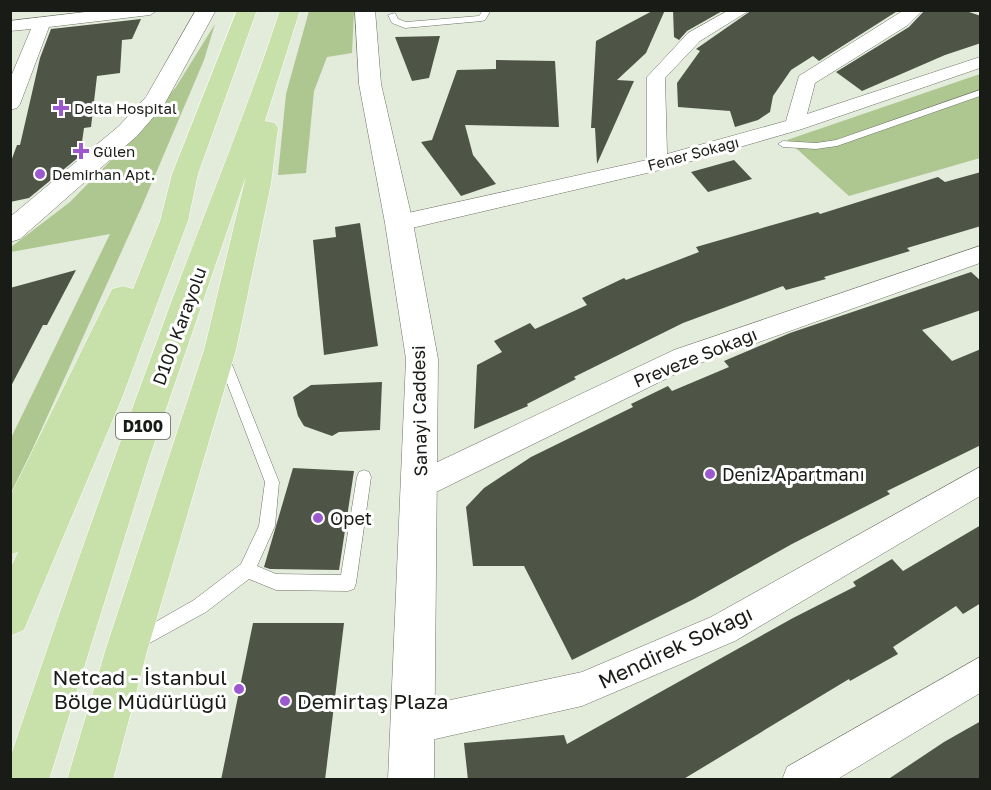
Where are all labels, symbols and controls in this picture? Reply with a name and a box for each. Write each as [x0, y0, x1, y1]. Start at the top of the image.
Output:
marker: Delta Hospital [52, 99, 70, 117]
place label: Delta Hospital [74, 99, 177, 117]
street label: Fener Sokağı [645, 132, 741, 174]
place label: Gülen [93, 142, 135, 160]
marker: Gülen [74, 144, 88, 158]
place label: Demirhan Apt. [52, 165, 155, 183]
marker: Demirhan Apt. [33, 167, 47, 181]
street label: D100 Karayolu [147, 264, 211, 388]
street label: Preveze Sokağı [630, 322, 760, 392]
street label: Sanayi Caddesi [407, 345, 431, 477]
road number: D100 [116, 413, 170, 439]
place label: Deniz Apartmanı [722, 463, 865, 485]
marker: Deniz Apartmanı [703, 467, 717, 481]
place label: Opet [330, 507, 372, 529]
marker: Opet [311, 511, 325, 525]
street label: Mendirek Sokağı [594, 600, 756, 694]
place label: Netcad - İstanbul Bölge Müdürlüğü [53, 664, 227, 714]
marker: Netcad - İstanbul Bölge Müdürlüğü [232, 682, 246, 696]
place label: Demirtaş Plaza [297, 688, 448, 714]
marker: Demirtaş Plaza [278, 694, 292, 708]

